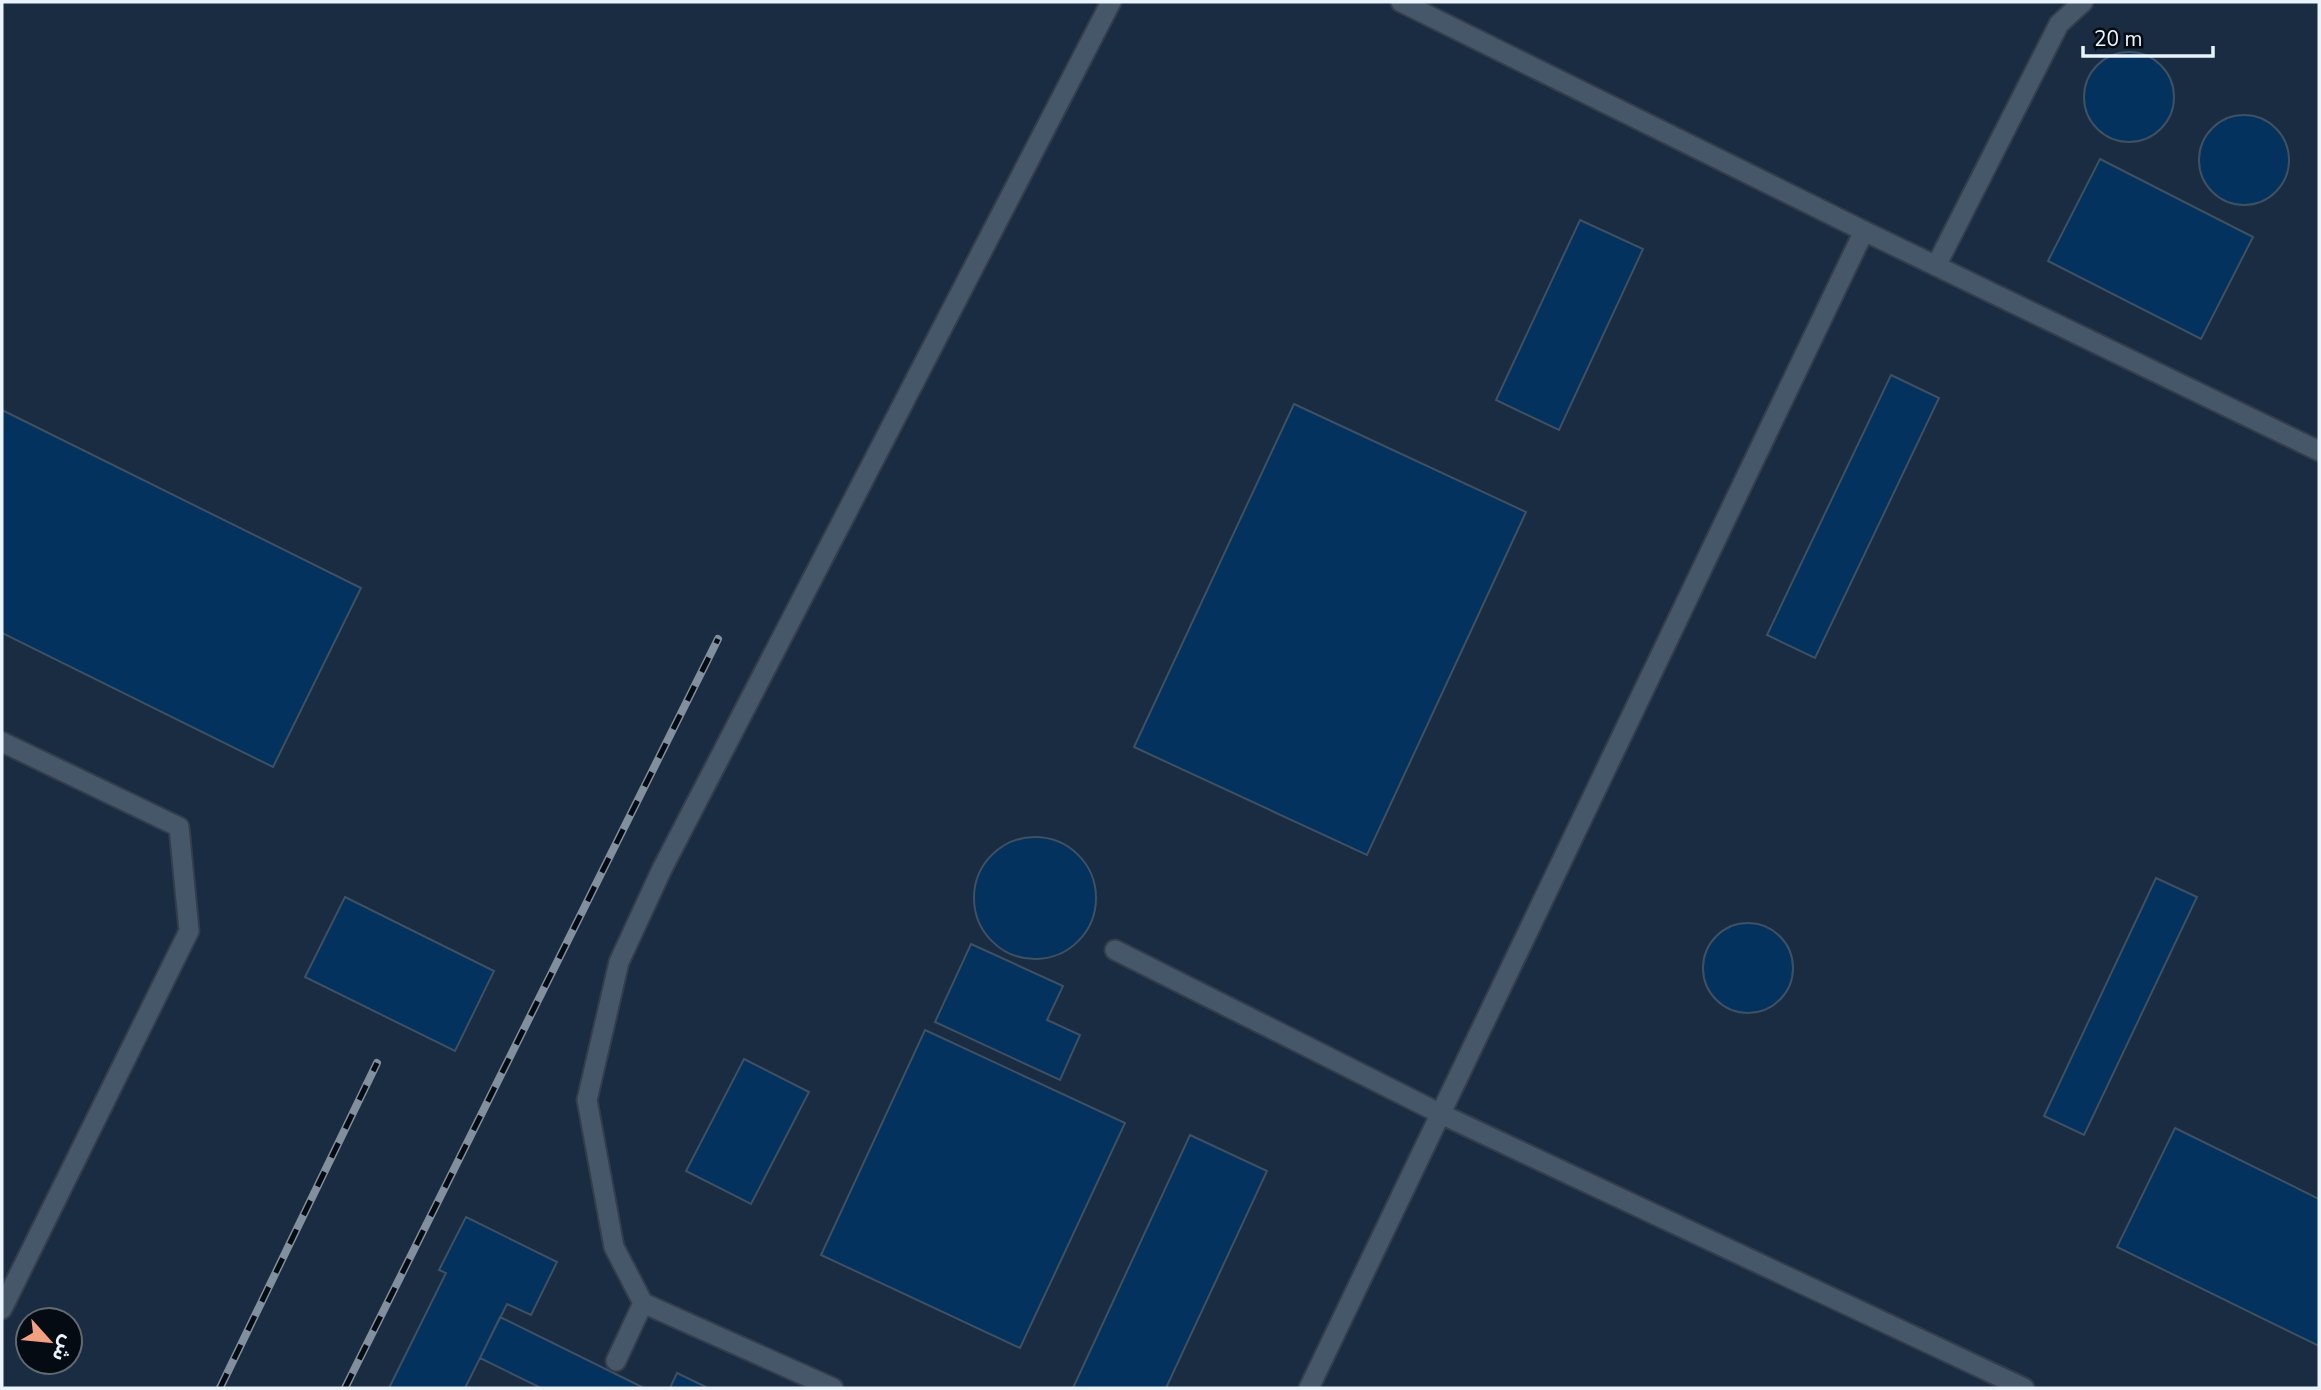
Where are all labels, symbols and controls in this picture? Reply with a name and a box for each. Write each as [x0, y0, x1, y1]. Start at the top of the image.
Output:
scale bar [2083, 14, 2212, 58]
text: 20 m [2094, 25, 2143, 53]
north arrow [14, 1306, 84, 1376]
text: ش [46, 1331, 81, 1366]

